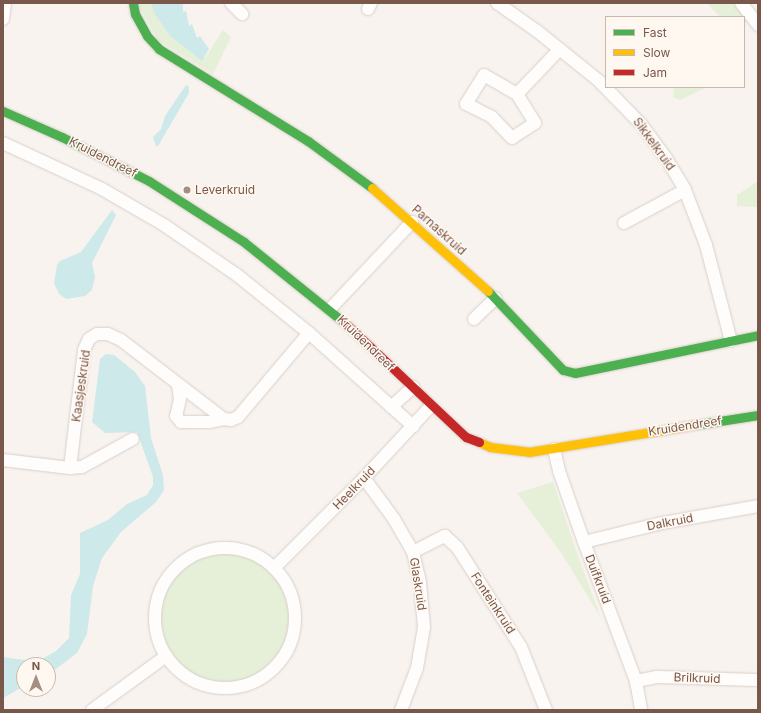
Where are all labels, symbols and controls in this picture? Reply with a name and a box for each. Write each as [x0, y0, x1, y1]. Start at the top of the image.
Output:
legend [605, 16, 745, 88]
text: Fast [643, 25, 667, 40]
text: Slow [643, 45, 670, 60]
text: Jam [643, 65, 667, 80]
street label: Sikkelkruid [630, 115, 678, 173]
street label: Kruidendreef [67, 134, 139, 180]
place label: Leverkruid [195, 183, 255, 197]
marker: Leverkruid [182, 185, 192, 195]
street label: Parnaskruid [409, 202, 469, 258]
street label: Kruidendreef [334, 312, 398, 374]
street label: Kaasjeskruid [69, 349, 93, 423]
street label: Kruidendreef [647, 413, 723, 439]
street label: Heelkruid [330, 463, 378, 513]
street label: Dalkruid [646, 510, 694, 534]
street label: Duifkruid [582, 552, 614, 606]
street label: Glaskruid [407, 557, 429, 611]
street label: Fonteinkruid [468, 570, 518, 636]
north arrow [16, 657, 56, 697]
text: N [32, 659, 40, 673]
street label: Brilkruid [673, 670, 721, 686]

